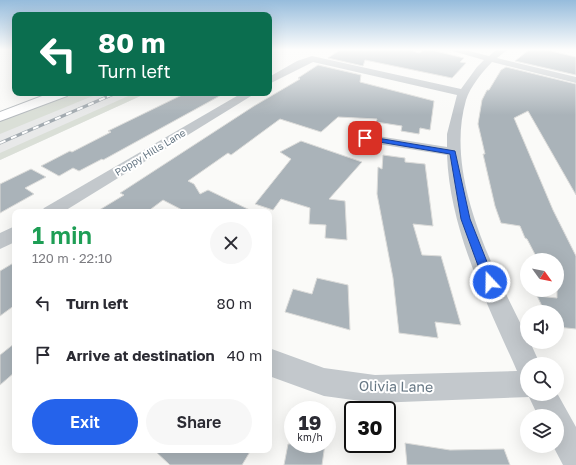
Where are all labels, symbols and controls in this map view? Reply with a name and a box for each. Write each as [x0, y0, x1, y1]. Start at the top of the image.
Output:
text: 80 m [98, 26, 166, 59]
icon: left [32, 28, 84, 80]
text: Turn left [98, 60, 171, 82]
pin [348, 121, 382, 155]
street label: Poppy Hills Lane [112, 126, 188, 178]
icon: arrive [354, 127, 376, 149]
text: 1 min [32, 220, 92, 249]
button: close [210, 222, 252, 264]
text: 120 m · 22:10 [32, 250, 112, 266]
north arrow [520, 253, 564, 297]
map controls [520, 253, 564, 453]
position arrow [469, 261, 511, 303]
icon: left [32, 292, 54, 314]
text: Turn left [66, 294, 128, 312]
text: 80 m [217, 294, 252, 312]
button: sound [520, 305, 564, 349]
icon: arrive [32, 344, 54, 366]
text: Arrive at destination [66, 346, 215, 364]
text: 40 m [227, 346, 262, 364]
button: search [520, 357, 564, 401]
street label: Olivia Lane [359, 377, 433, 395]
button: Exit [32, 399, 138, 445]
button: Share [146, 399, 252, 445]
speed limit sign: 30 [344, 401, 396, 453]
button: layers [520, 409, 564, 453]
text: 19 [298, 410, 321, 434]
text: km/h [297, 431, 323, 443]

